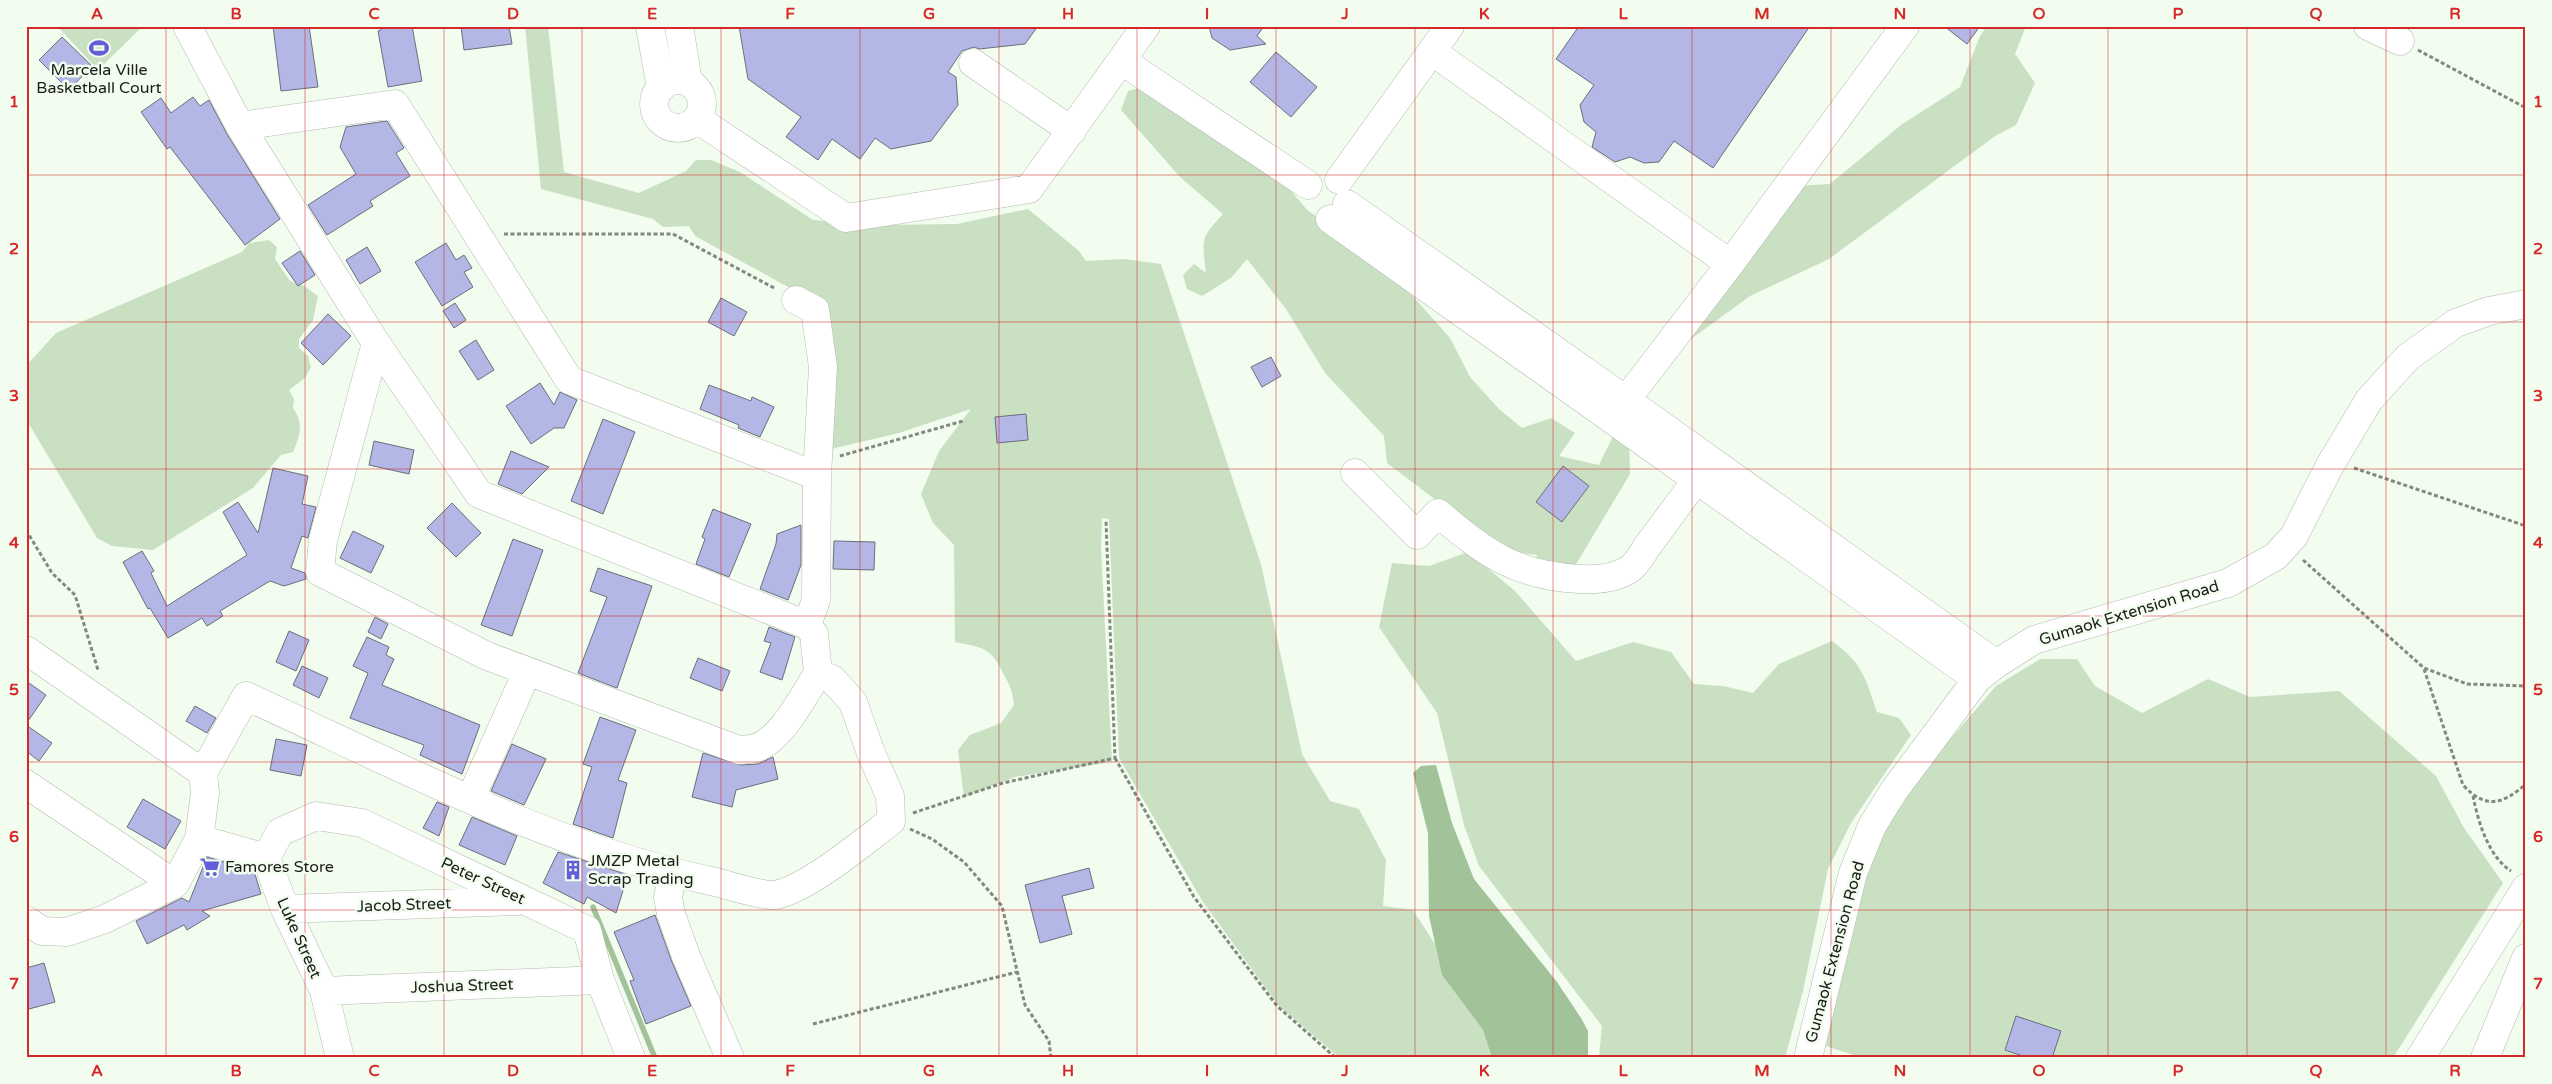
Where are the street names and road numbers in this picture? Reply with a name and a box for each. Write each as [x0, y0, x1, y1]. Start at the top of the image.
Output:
street label: Gumaok Extension Road [2037, 576, 2221, 650]
street label: Peter Street [438, 853, 528, 909]
street label: Gumaok Extension Road [1801, 859, 1869, 1045]
street label: Jacob Street [356, 893, 452, 917]
street label: Luke Street [272, 894, 326, 982]
street label: Joshua Street [410, 974, 514, 998]

